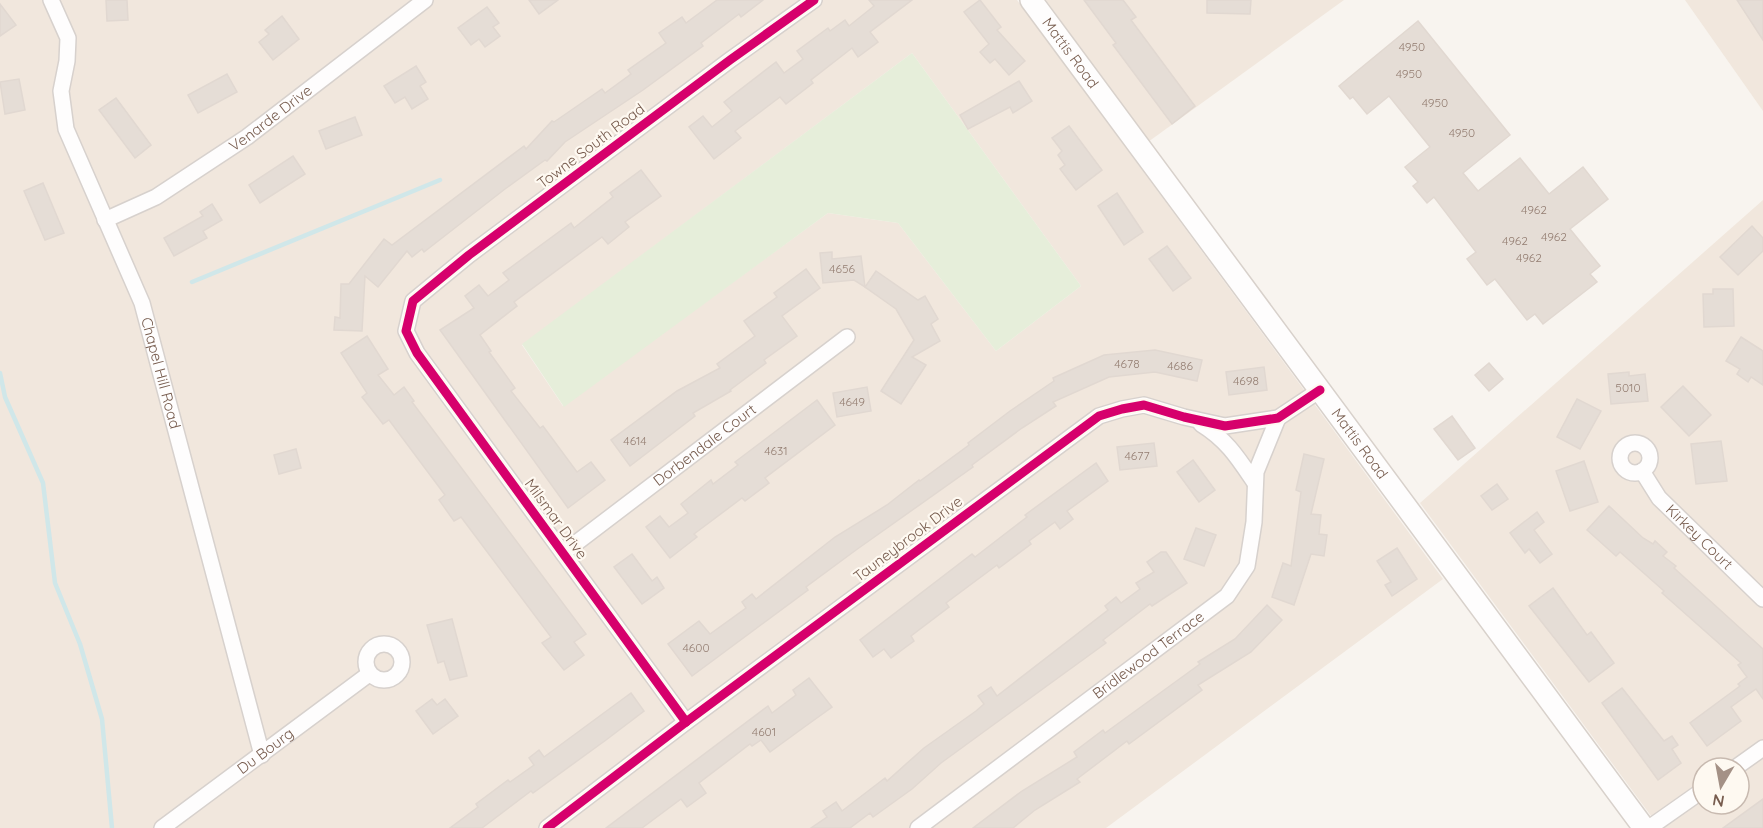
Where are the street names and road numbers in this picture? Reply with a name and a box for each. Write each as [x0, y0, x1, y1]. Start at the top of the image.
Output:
street label: Mattis Road [1038, 14, 1103, 92]
street label: Venarde Drive [225, 80, 316, 155]
street label: Towne South Road [533, 99, 648, 192]
street label: Chapel Hill Road [137, 315, 185, 431]
street label: Dorbendale Court [649, 400, 760, 490]
street label: Mattis Road [1327, 404, 1392, 482]
street label: Milsmar Drive [521, 475, 592, 563]
street label: Tauneybrook Drive [849, 491, 966, 586]
street label: Kirkey Court [1662, 500, 1737, 574]
street label: Bridlewood Terrace [1088, 607, 1208, 703]
street label: Du Bourg [233, 723, 297, 778]

